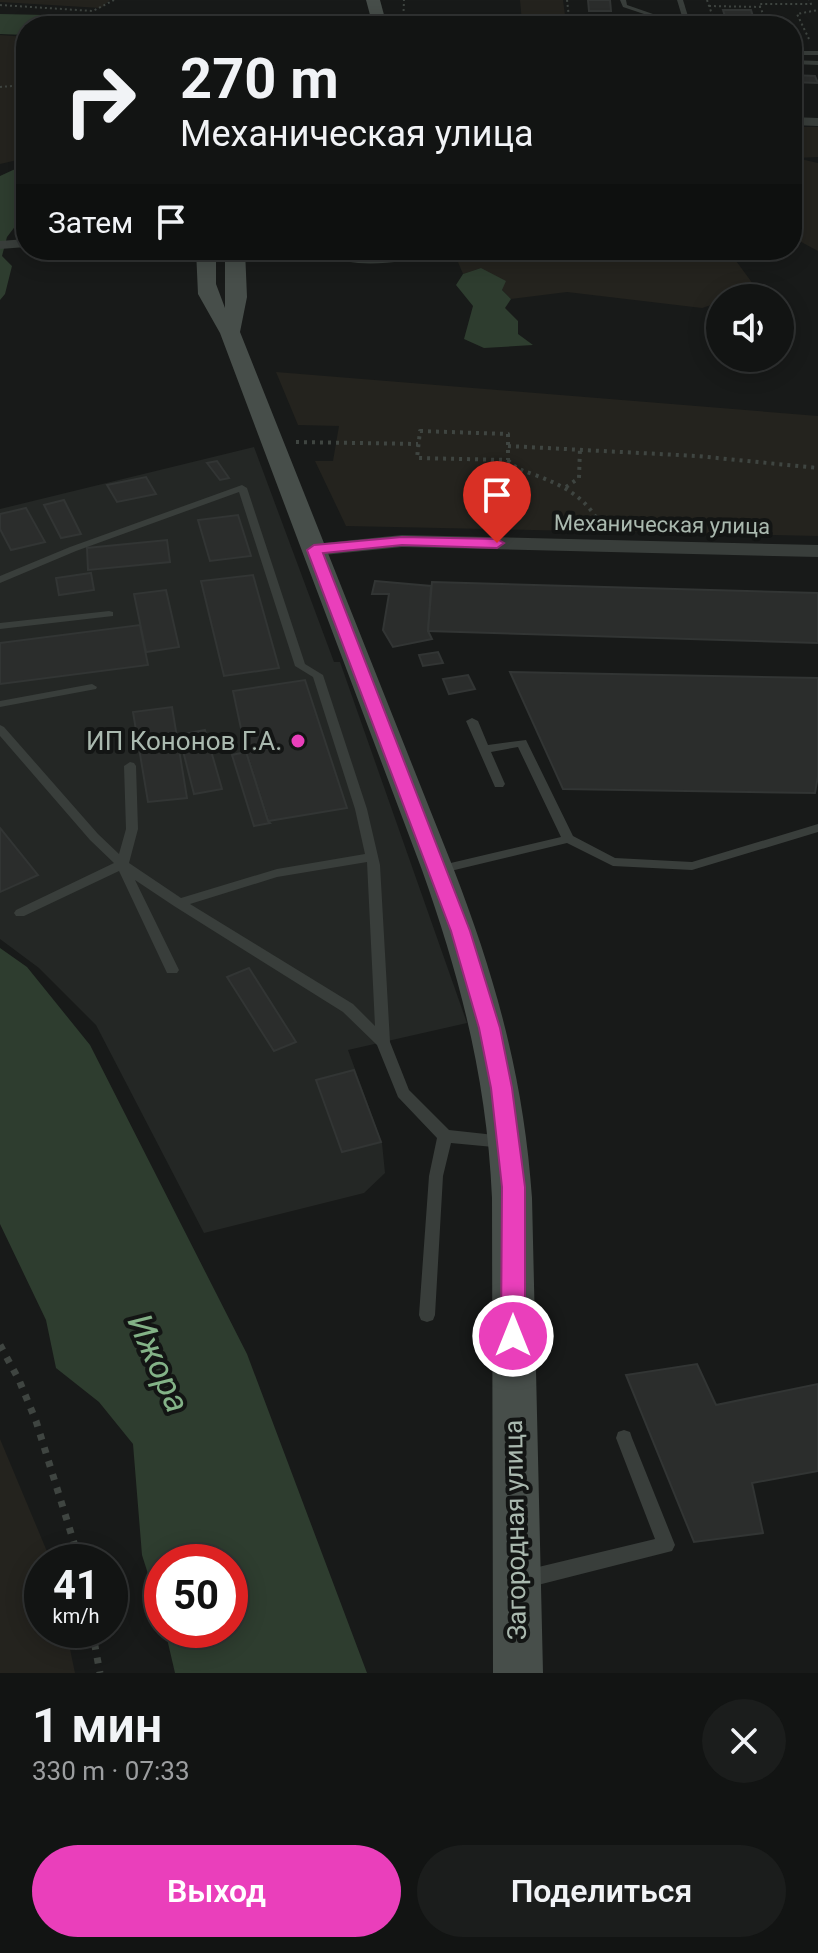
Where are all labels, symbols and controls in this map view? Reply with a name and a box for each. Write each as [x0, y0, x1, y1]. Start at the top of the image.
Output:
text: 270 m [180, 46, 339, 112]
icon: right [48, 48, 152, 152]
text: Механическая улица [180, 113, 534, 155]
icon: arrive [149, 200, 193, 244]
text: Затем [48, 205, 133, 240]
map controls [706, 284, 794, 372]
button: sound [706, 284, 794, 372]
pin [463, 461, 531, 543]
icon: arrive [475, 473, 519, 517]
street label: Механическая улица [554, 510, 770, 539]
place label: ИП Кононов Г.А. [86, 726, 282, 756]
marker: ИП Кононов Г.А. [289, 732, 307, 750]
position arrow [471, 1294, 555, 1378]
water label: Ижора [120, 1307, 198, 1419]
street label: Загородная улица [498, 1419, 532, 1641]
speed limit sign: 50 [144, 1544, 248, 1648]
text: 41 [53, 1562, 99, 1609]
text: km/h [53, 1604, 99, 1628]
text: 1 мин [32, 1697, 162, 1754]
button: close [702, 1699, 786, 1783]
text: 330 m · 07:33 [32, 1756, 190, 1786]
button: Выход [32, 1845, 401, 1937]
button: Поделиться [417, 1845, 786, 1937]

